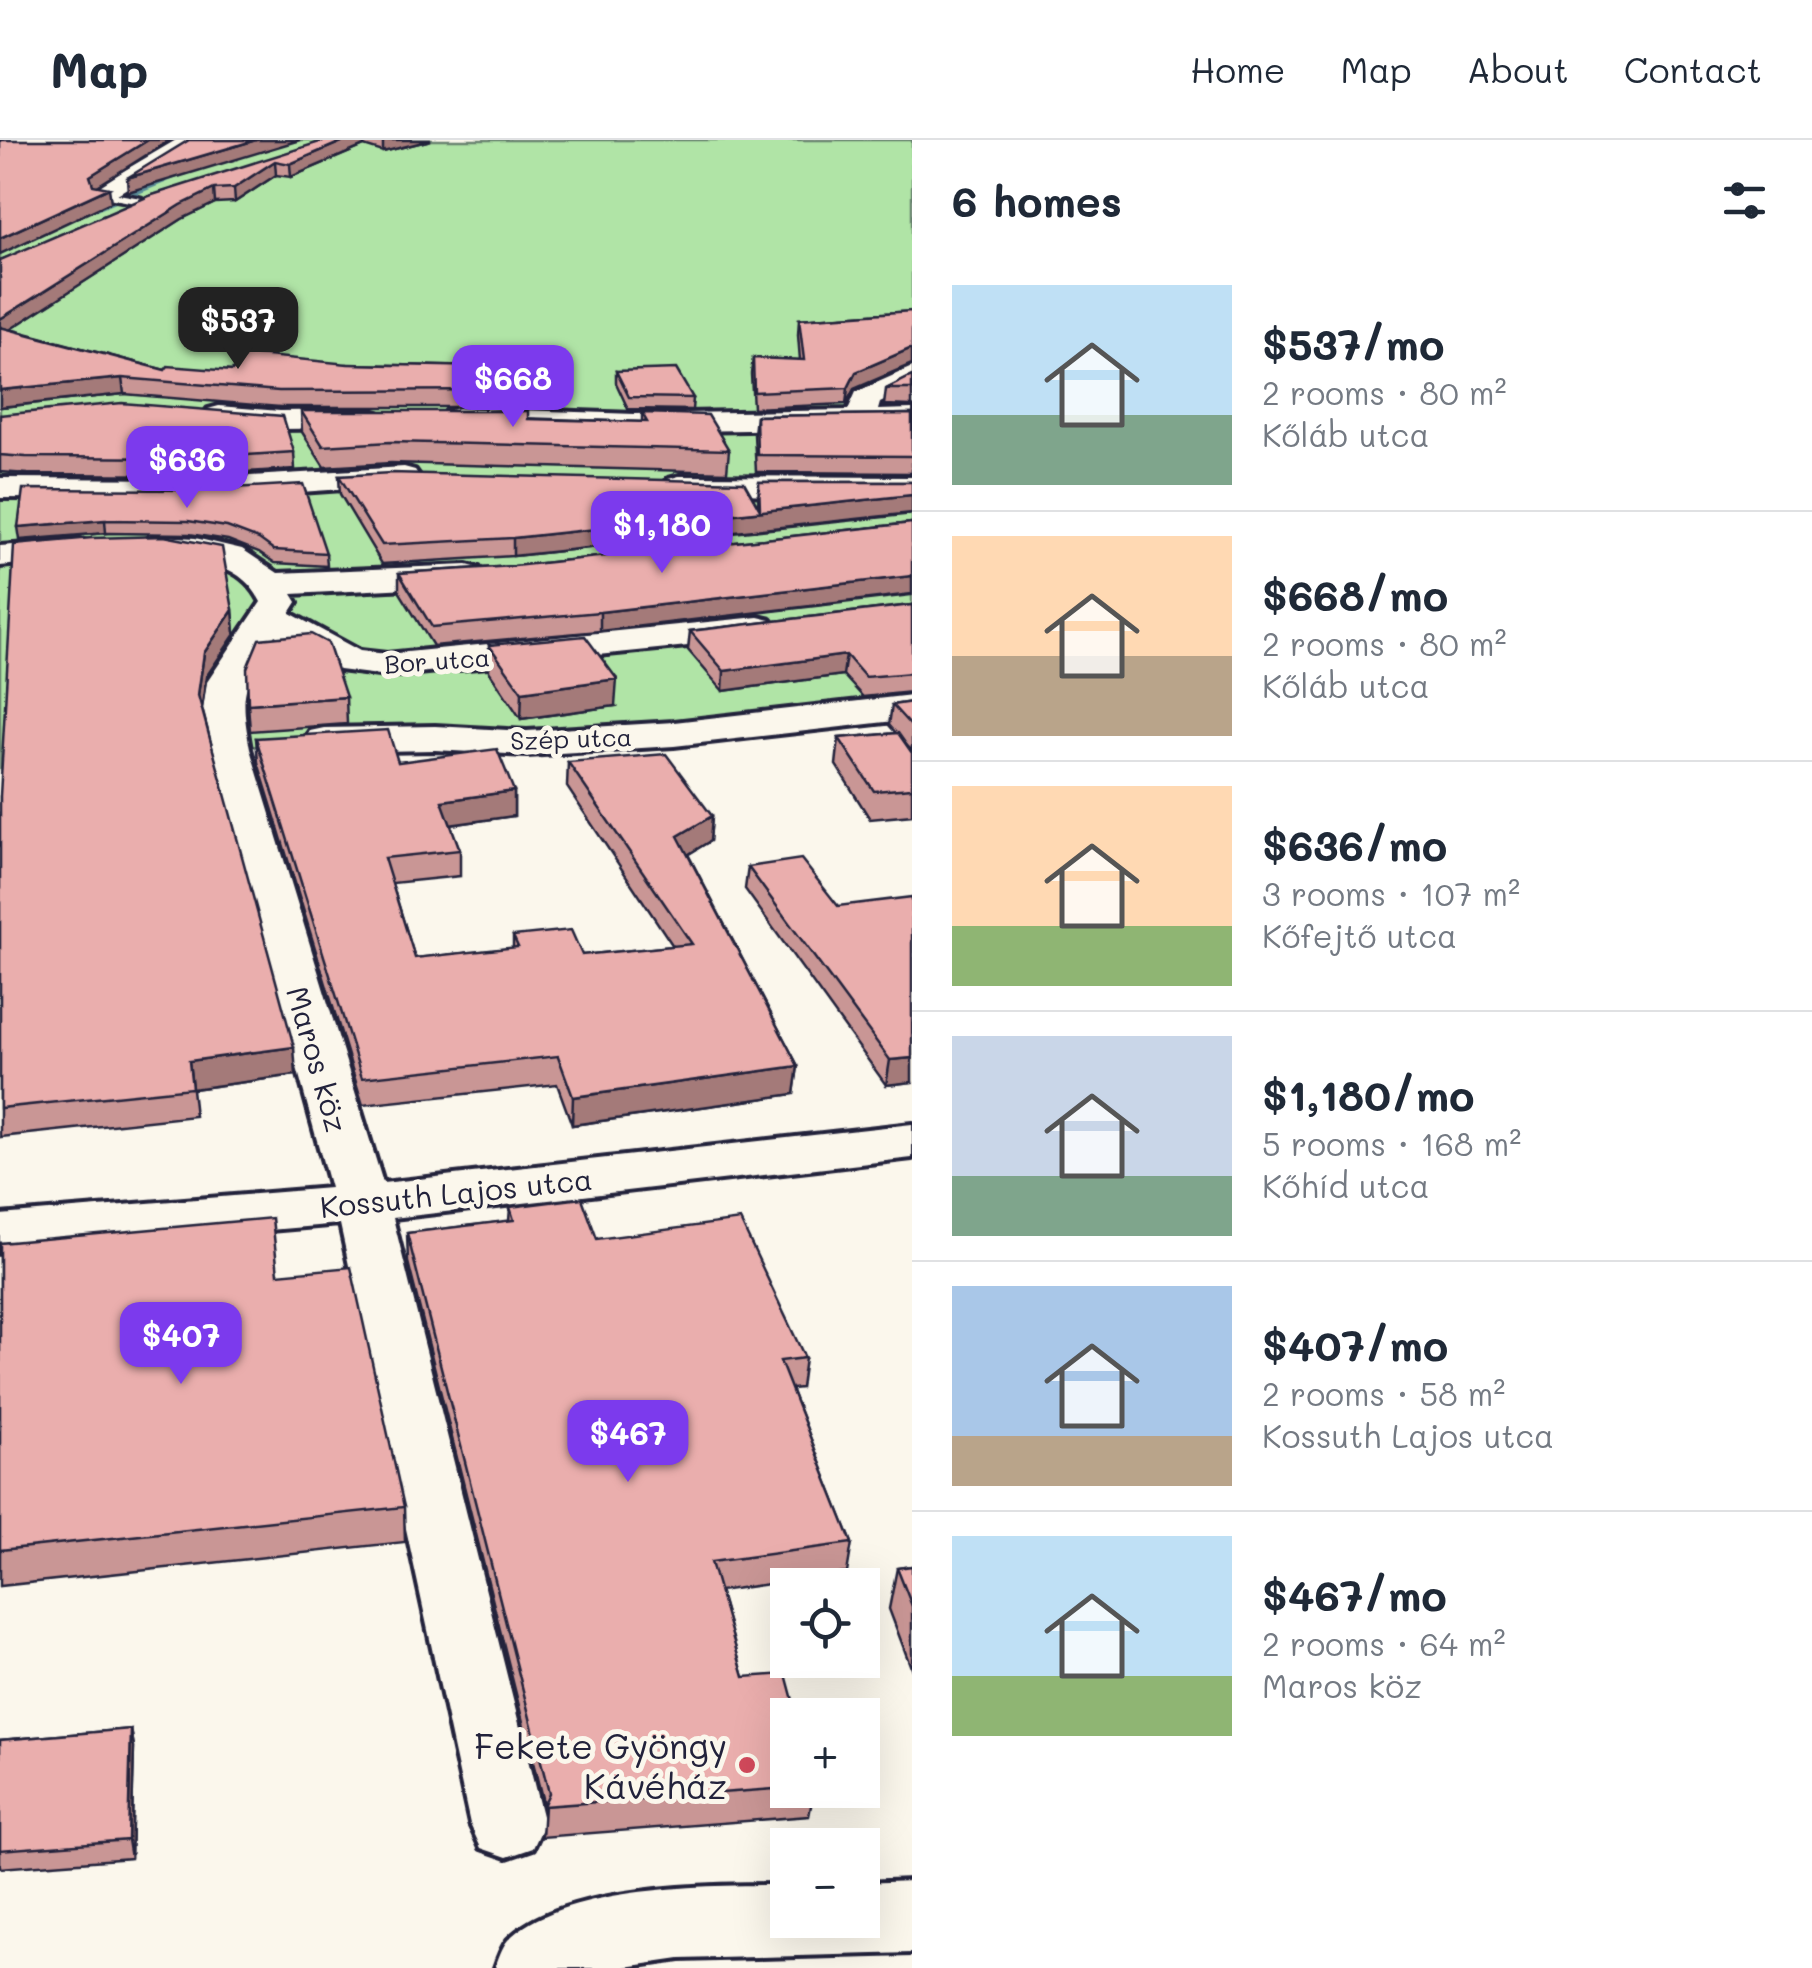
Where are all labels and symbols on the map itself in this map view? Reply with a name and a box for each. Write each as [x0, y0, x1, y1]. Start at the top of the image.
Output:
pin: $537 [179, 287, 297, 372]
pin: $668 [454, 345, 572, 430]
pin: $636 [128, 426, 246, 511]
pin: $1,180 [581, 491, 743, 576]
street label: Bor utca [383, 640, 491, 680]
street label: Szép utca [510, 720, 632, 756]
street label: Maros köz [278, 981, 358, 1137]
street label: Kossuth Lajos utca [318, 1158, 594, 1226]
pin: $407 [122, 1302, 240, 1387]
pin: $467 [569, 1400, 687, 1485]
place label: Fekete Gyöngy Kávéház [474, 1722, 727, 1808]
marker: Fekete Gyöngy Kávéház [736, 1754, 758, 1776]

